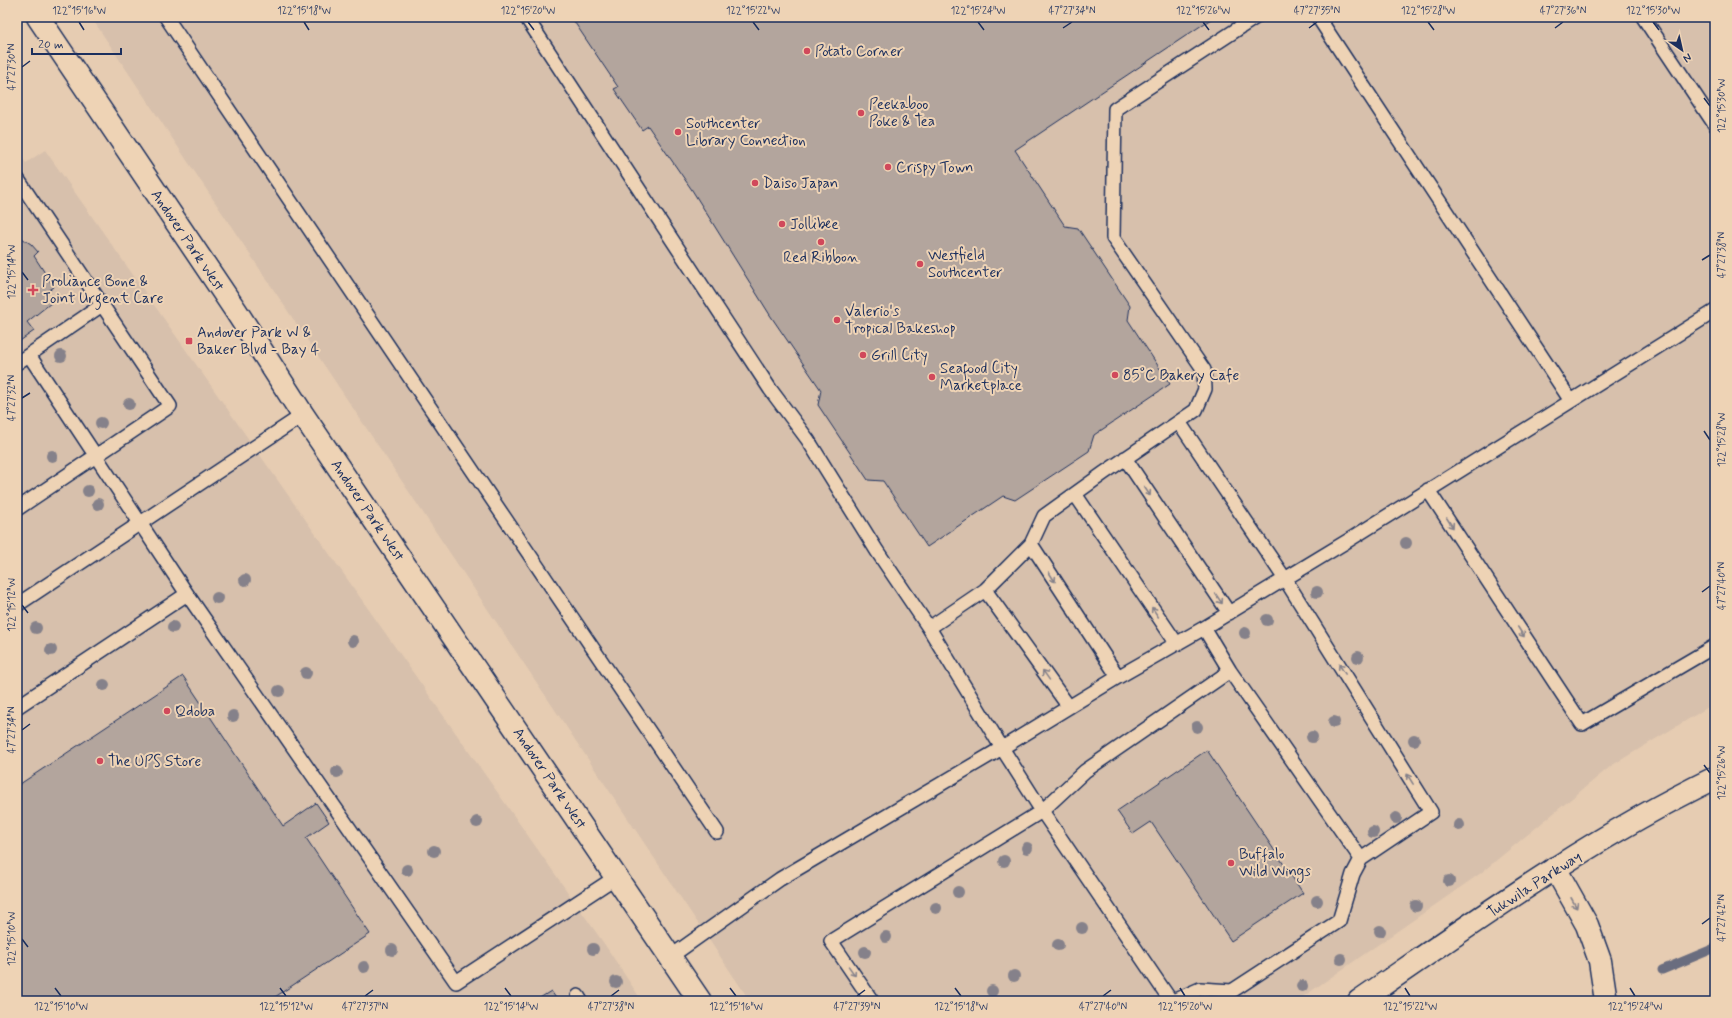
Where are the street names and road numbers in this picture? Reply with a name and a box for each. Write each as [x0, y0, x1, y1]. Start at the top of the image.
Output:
street label: Andover Park West [146, 186, 229, 296]
street label: Andover Park West [326, 456, 409, 566]
street label: Andover Park West [508, 724, 591, 834]
street label: Tukwila Parkway [1483, 847, 1586, 923]

